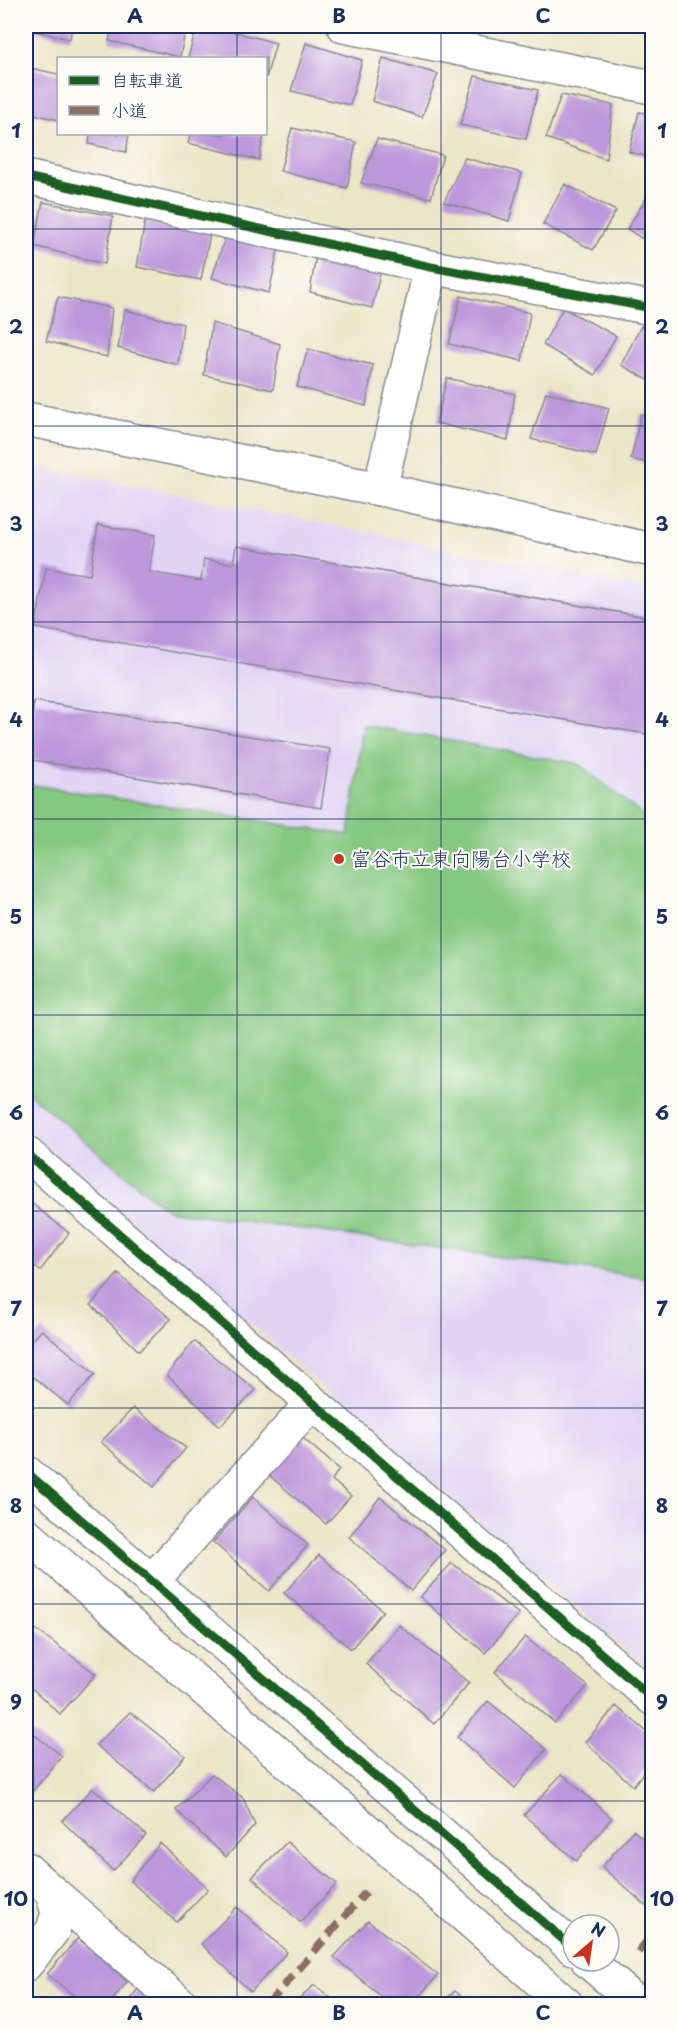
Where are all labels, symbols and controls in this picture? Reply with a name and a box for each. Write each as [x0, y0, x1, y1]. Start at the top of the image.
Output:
text: A [127, 0, 143, 30]
text: B [332, 0, 346, 30]
text: C [535, 0, 551, 30]
legend [57, 57, 267, 135]
text: 自転車道 [111, 66, 183, 93]
text: 小道 [111, 96, 147, 123]
text: 1 [11, 115, 21, 145]
text: 1 [657, 115, 667, 145]
text: 2 [9, 311, 23, 341]
text: 2 [655, 311, 669, 341]
text: 3 [9, 508, 23, 538]
text: 3 [655, 508, 669, 538]
text: 4 [9, 704, 23, 734]
text: 4 [655, 704, 669, 734]
place label: 富谷市立東向陽台小学校 [351, 843, 571, 873]
marker: 富谷市立東向陽台小学校 [332, 852, 346, 866]
text: 5 [10, 901, 22, 931]
text: 5 [656, 901, 668, 931]
text: 6 [9, 1097, 23, 1127]
text: 6 [655, 1097, 669, 1127]
text: 7 [10, 1293, 22, 1323]
text: 7 [656, 1293, 668, 1323]
text: 8 [10, 1490, 22, 1520]
text: 8 [656, 1490, 668, 1520]
text: 9 [10, 1686, 22, 1716]
text: 9 [656, 1686, 668, 1716]
text: 10 [4, 1883, 28, 1913]
text: 10 [650, 1883, 674, 1913]
north arrow [561, 1913, 621, 1973]
text: N [587, 1915, 610, 1943]
text: A [127, 1997, 143, 2027]
text: B [332, 1997, 346, 2027]
text: C [535, 1997, 551, 2027]

